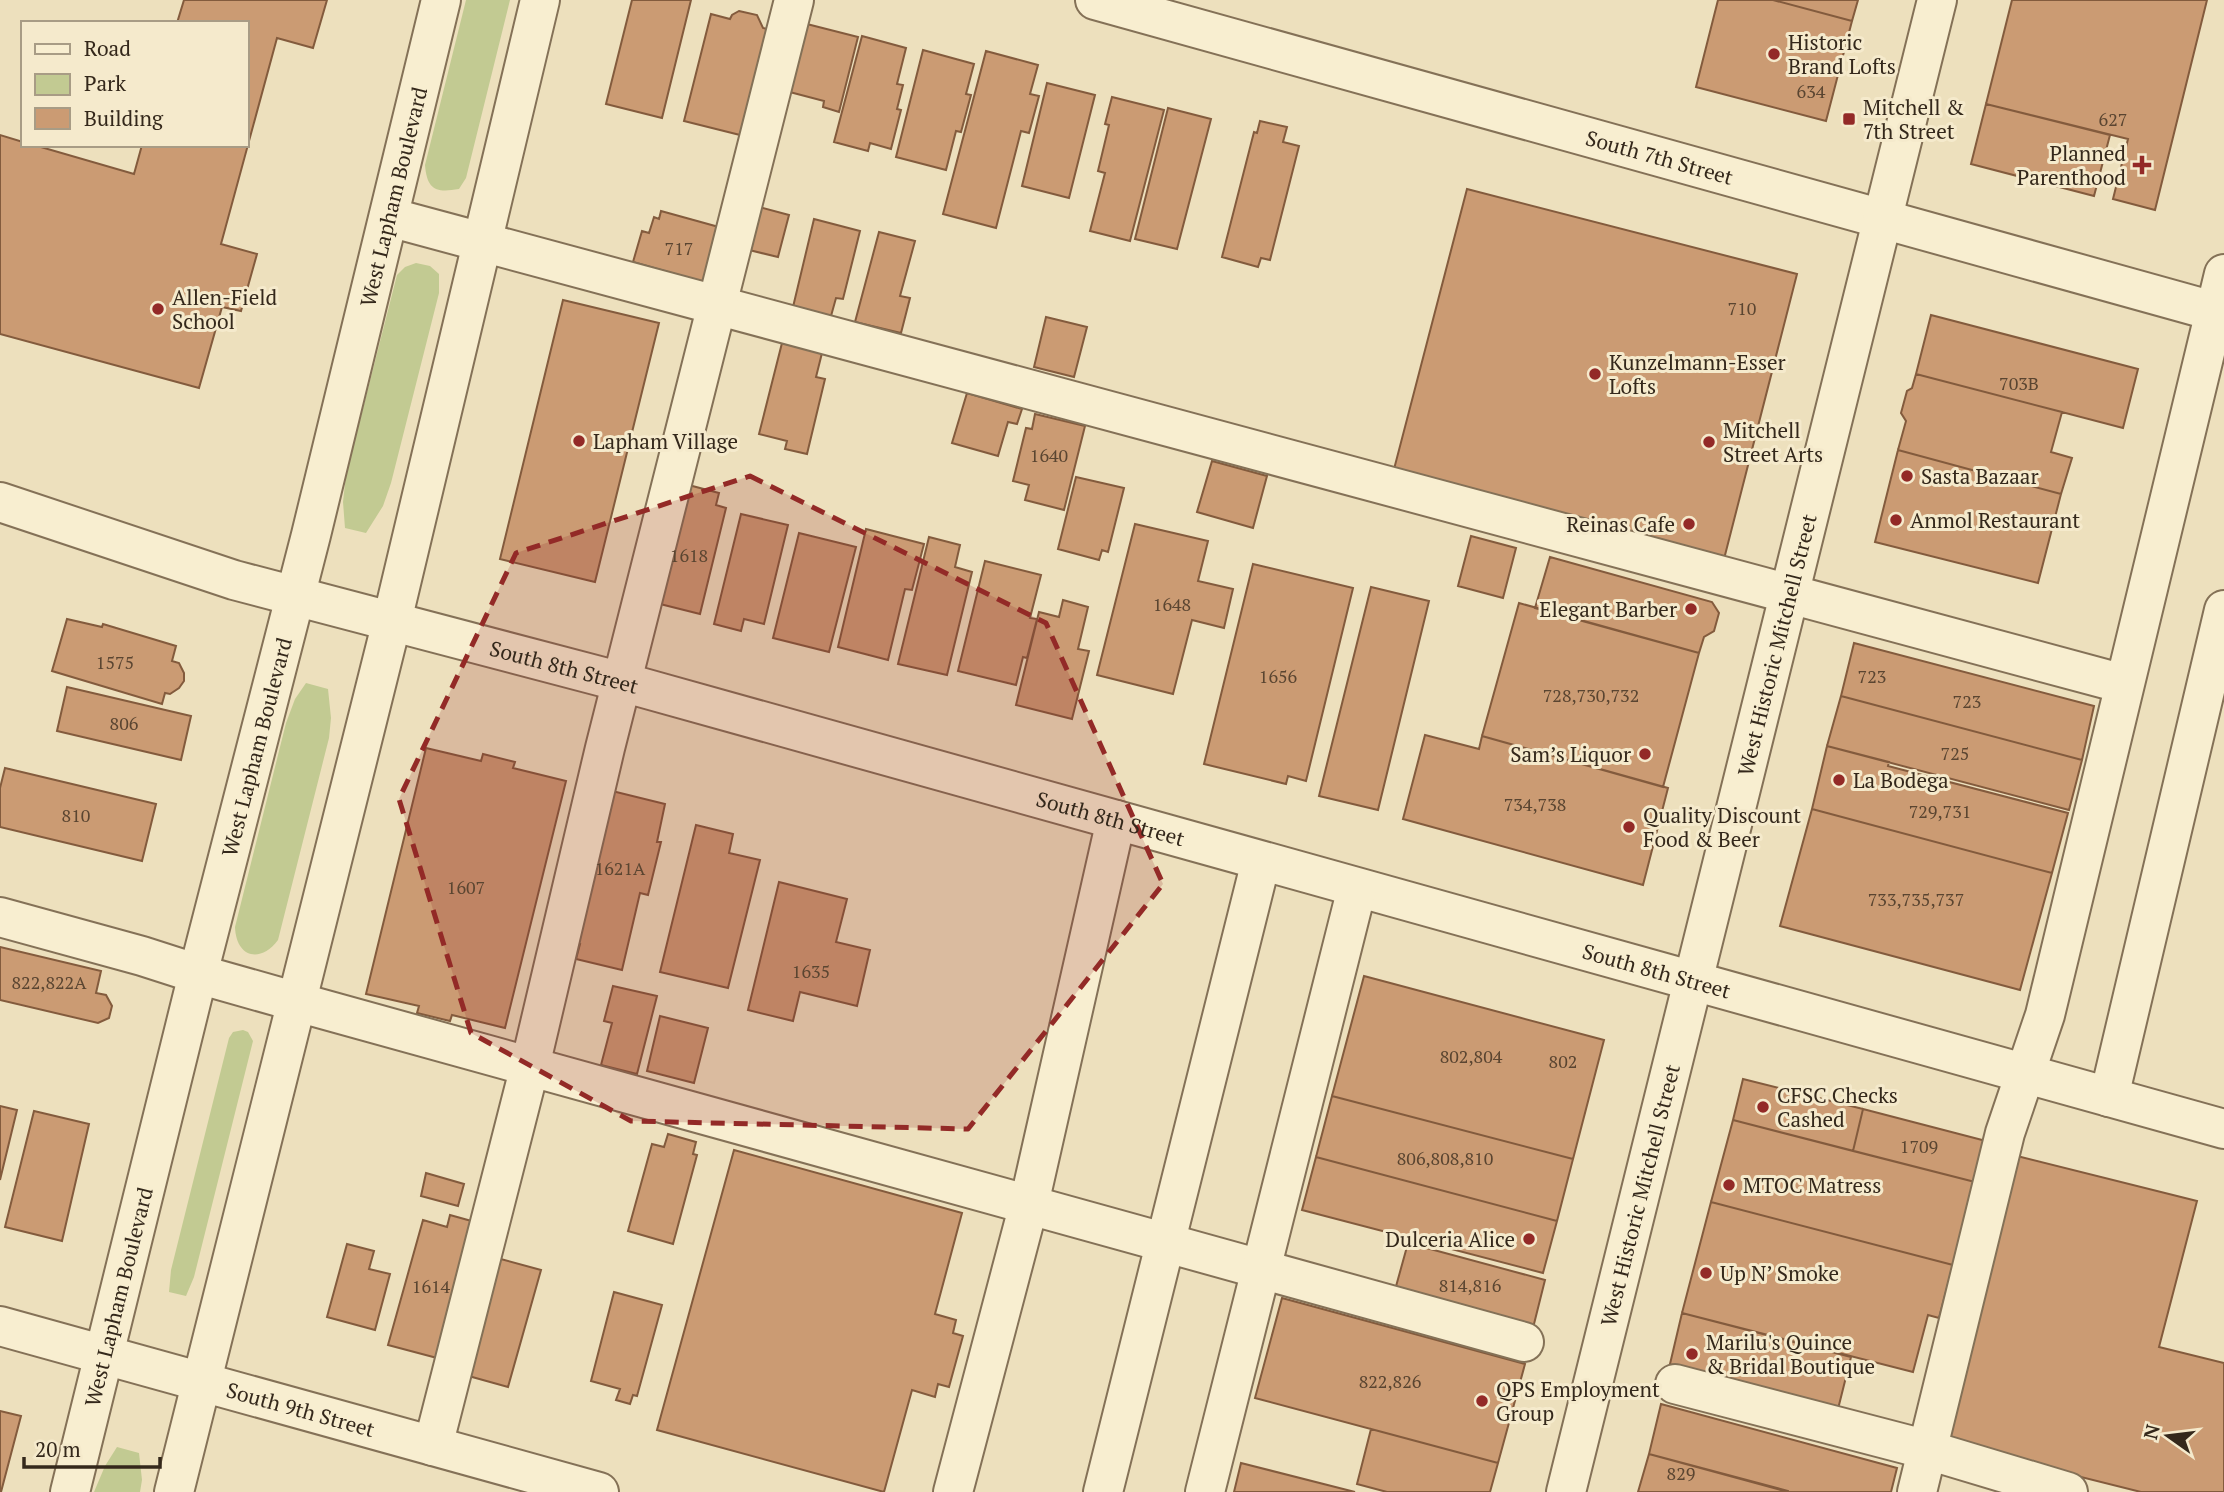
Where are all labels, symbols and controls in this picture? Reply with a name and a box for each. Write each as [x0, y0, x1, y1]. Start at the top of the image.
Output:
legend [21, 21, 248, 147]
place label: Historic Brand Lofts [1788, 28, 1896, 80]
text: Road [84, 34, 131, 62]
marker: Historic Brand Lofts [1766, 46, 1782, 62]
text: Park [84, 69, 126, 97]
house number: 634 [1797, 79, 1826, 103]
street label: West Lapham Boulevard [353, 84, 433, 309]
place label: Mitchell & 7th Street [1863, 93, 1964, 145]
text: Building [84, 104, 164, 132]
house number: 627 [2099, 107, 2127, 131]
marker: Mitchell & 7th Street [1841, 111, 1857, 127]
street label: South 7th Street [1583, 123, 1737, 191]
place label: Planned Parenthood [2017, 139, 2126, 191]
marker: Planned Parenthood [2132, 155, 2152, 175]
house number: 717 [665, 236, 693, 260]
place label: Allen-Field School [172, 283, 278, 335]
house number: 710 [1728, 296, 1756, 320]
marker: Allen-Field School [150, 301, 166, 317]
place label: Kunzelmann-Esser Lofts [1609, 348, 1786, 400]
marker: Kunzelmann-Esser Lofts [1587, 366, 1603, 382]
house number: 703B [1999, 371, 2039, 395]
place label: Mitchell Street Arts [1723, 416, 1823, 468]
place label: Lapham Village [593, 427, 738, 455]
marker: Lapham Village [571, 433, 587, 449]
marker: Mitchell Street Arts [1701, 434, 1717, 450]
house number: 1640 [1030, 443, 1068, 467]
place label: Sasta Bazaar [1921, 462, 2039, 490]
marker: Sasta Bazaar [1899, 468, 1915, 484]
place label: Anmol Restaurant [1910, 506, 2080, 534]
place label: Reinas Cafe [1566, 510, 1675, 538]
street label: West Historic Mitchell Street [1731, 511, 1823, 779]
marker: Anmol Restaurant [1888, 512, 1904, 528]
marker: Reinas Cafe [1681, 516, 1697, 532]
house number: 1618 [670, 543, 708, 567]
house number: 1648 [1153, 592, 1191, 616]
place label: Elegant Barber [1539, 595, 1677, 623]
marker: Elegant Barber [1683, 601, 1699, 617]
street label: West Lapham Boulevard [215, 634, 298, 859]
street label: South 8th Street [487, 634, 642, 700]
house number: 1575 [96, 650, 134, 674]
house number: 1656 [1259, 664, 1298, 688]
house number: 723 [1858, 664, 1886, 688]
house number: 728,730,732 [1543, 683, 1639, 707]
house number: 723 [1953, 689, 1981, 713]
house number: 806 [110, 711, 139, 735]
place label: Sam’s Liquor [1510, 740, 1631, 768]
house number: 725 [1941, 741, 1969, 765]
marker: Sam’s Liquor [1637, 746, 1653, 762]
place label: La Bodega [1853, 766, 1949, 794]
marker: La Bodega [1831, 772, 1847, 788]
street label: South 8th Street [1033, 784, 1188, 852]
house number: 734,738 [1504, 792, 1566, 816]
house number: 729,731 [1909, 799, 1971, 823]
place label: Quality Discount Food & Beer [1643, 801, 1801, 853]
house number: 810 [62, 803, 90, 827]
marker: Quality Discount Food & Beer [1621, 819, 1637, 835]
house number: 1621A [595, 856, 646, 880]
house number: 1607 [447, 875, 485, 899]
house number: 733,735,737 [1868, 887, 1964, 911]
street label: South 8th Street [1579, 937, 1734, 1005]
house number: 1635 [792, 959, 830, 983]
house number: 822,822A [12, 970, 87, 994]
house number: 802,804 [1440, 1044, 1503, 1068]
house number: 802 [1549, 1049, 1577, 1073]
street label: West Historic Mitchell Street [1594, 1061, 1686, 1329]
place label: CFSC Checks Cashed [1777, 1081, 1898, 1133]
marker: CFSC Checks Cashed [1755, 1099, 1771, 1115]
house number: 1709 [1900, 1134, 1938, 1158]
house number: 806,808,810 [1397, 1146, 1493, 1170]
place label: MTOC Matress [1743, 1171, 1881, 1199]
marker: MTOC Matress [1721, 1177, 1737, 1193]
street label: West Lapham Boulevard [78, 1184, 159, 1410]
place label: Dulceria Alice [1385, 1225, 1515, 1253]
marker: Dulceria Alice [1521, 1231, 1537, 1247]
place label: Up N’ Smoke [1720, 1259, 1839, 1287]
marker: Up N’ Smoke [1698, 1265, 1714, 1281]
house number: 814,816 [1439, 1273, 1502, 1297]
house number: 1614 [412, 1274, 451, 1298]
place label: Marilu's Quince & Bridal Boutique [1706, 1328, 1875, 1380]
marker: Marilu's Quince & Bridal Boutique [1684, 1346, 1700, 1362]
house number: 822,826 [1359, 1369, 1422, 1393]
street label: South 9th Street [223, 1375, 378, 1443]
place label: QPS Employment Group [1496, 1375, 1660, 1427]
marker: QPS Employment Group [1474, 1393, 1490, 1409]
north arrow [2133, 1401, 2203, 1471]
text: N [2137, 1421, 2165, 1442]
scale bar [24, 1426, 161, 1470]
text: 20 m [35, 1435, 81, 1463]
house number: 829 [1667, 1461, 1695, 1485]

